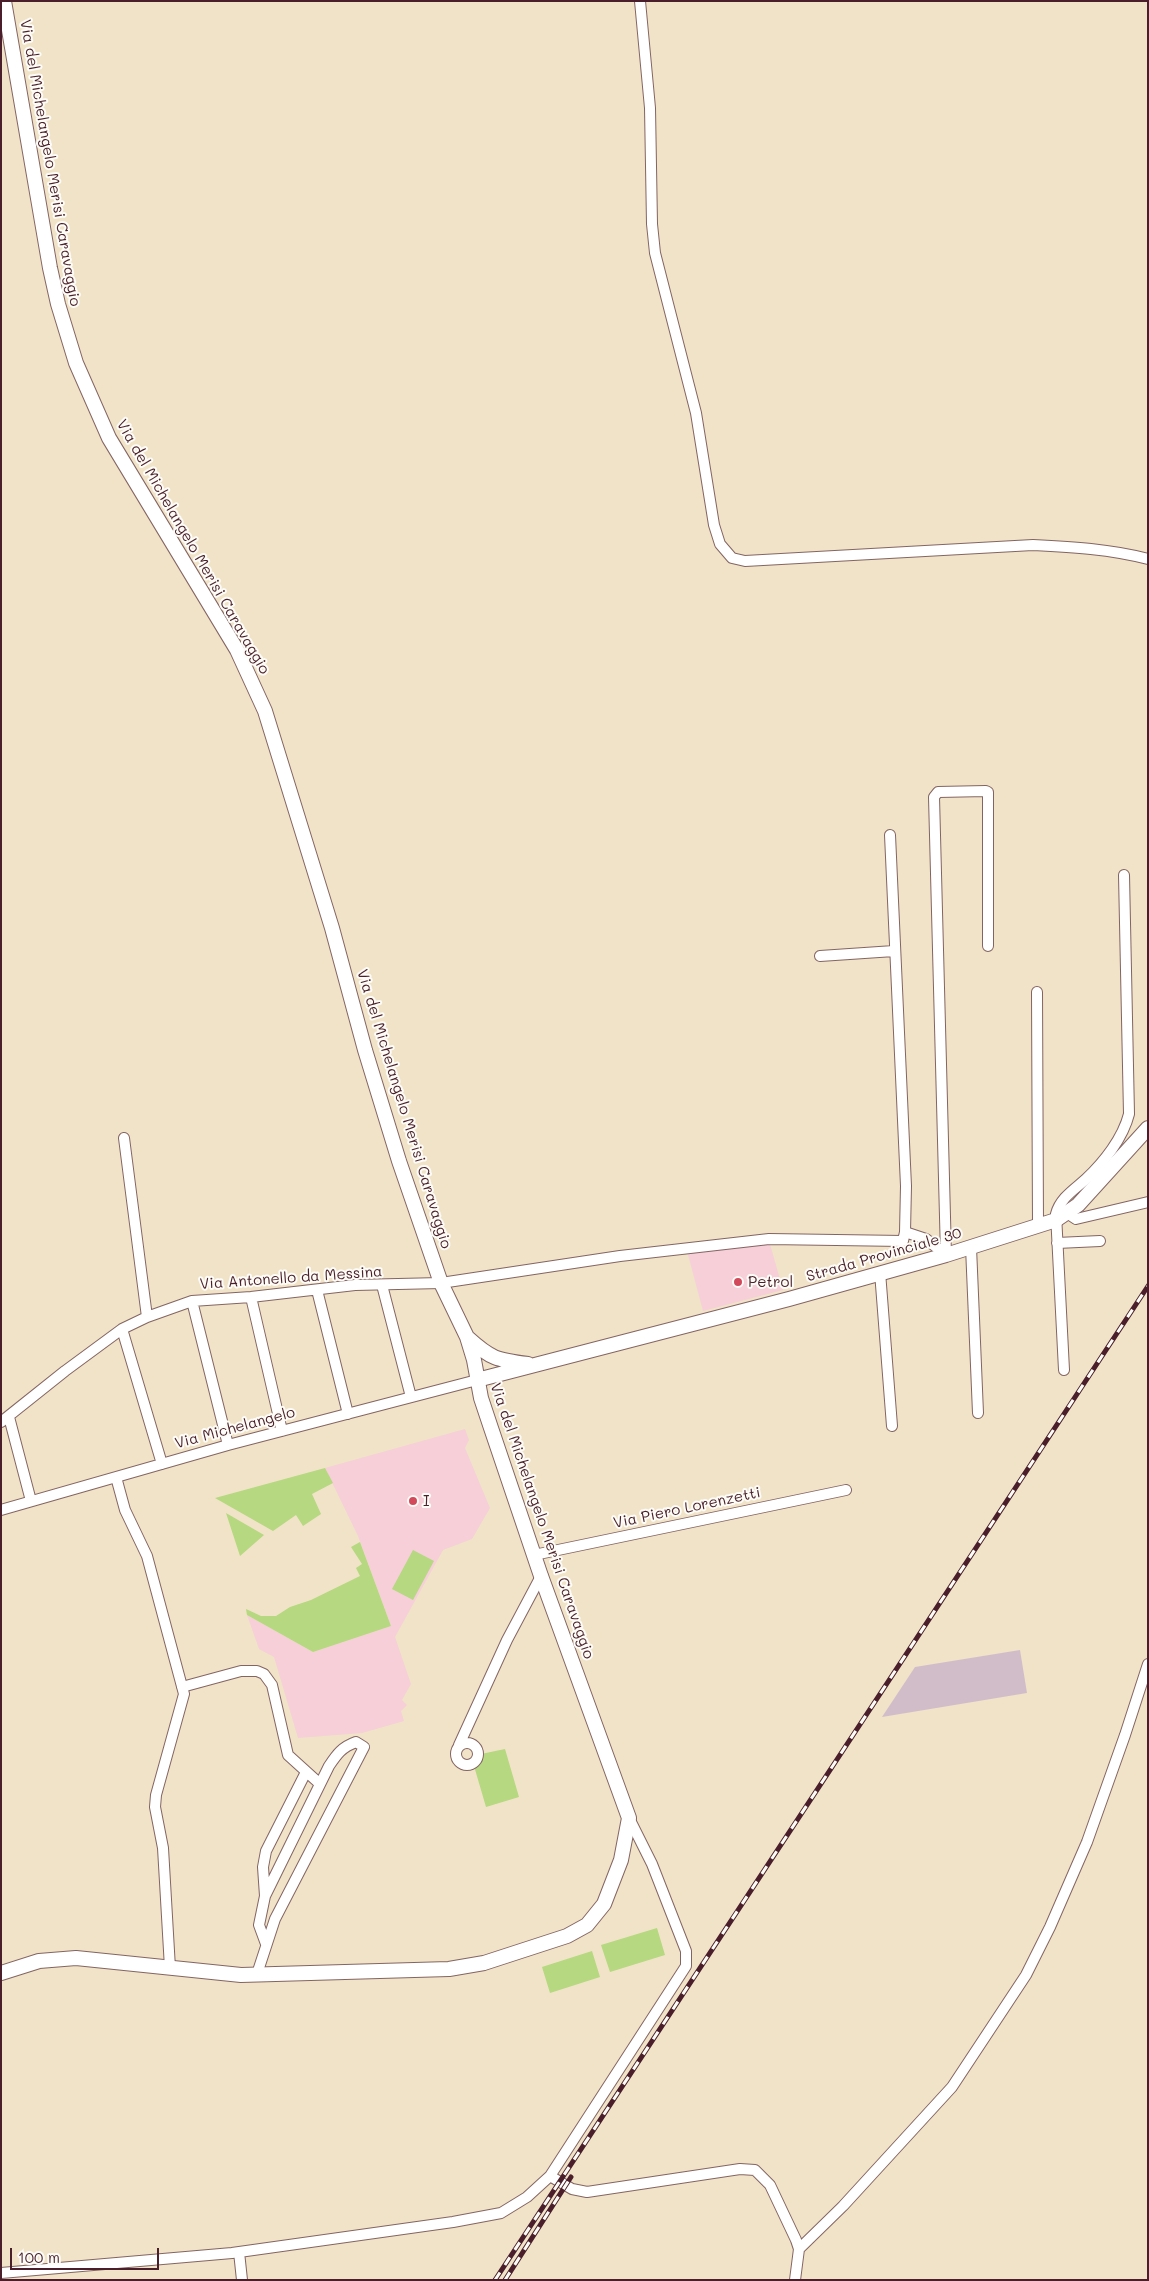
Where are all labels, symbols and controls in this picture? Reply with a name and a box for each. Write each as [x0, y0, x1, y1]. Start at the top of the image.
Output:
street label: Via del Michelangelo Merisi Caravaggio [16, 18, 84, 308]
street label: Via del Michelangelo Merisi Caravaggio [112, 417, 274, 677]
street label: Via del Michelangelo Merisi Caravaggio [353, 967, 455, 1251]
street label: Strada Provinciale 30 [804, 1224, 964, 1286]
street label: Via Antonello da Messina [199, 1263, 383, 1293]
place label: Petrol [748, 1273, 793, 1291]
marker: Petrol [732, 1276, 744, 1288]
street label: Via del Michelangelo Merisi Caravaggio [486, 1381, 598, 1661]
street label: Via Michelangelo [173, 1403, 297, 1453]
street label: Via Piero Lorenzetti [612, 1484, 762, 1532]
place label: I [423, 1492, 430, 1510]
marker: I [407, 1495, 419, 1507]
scale bar [12, 2238, 161, 2270]
text: 100 m [18, 2247, 60, 2267]

